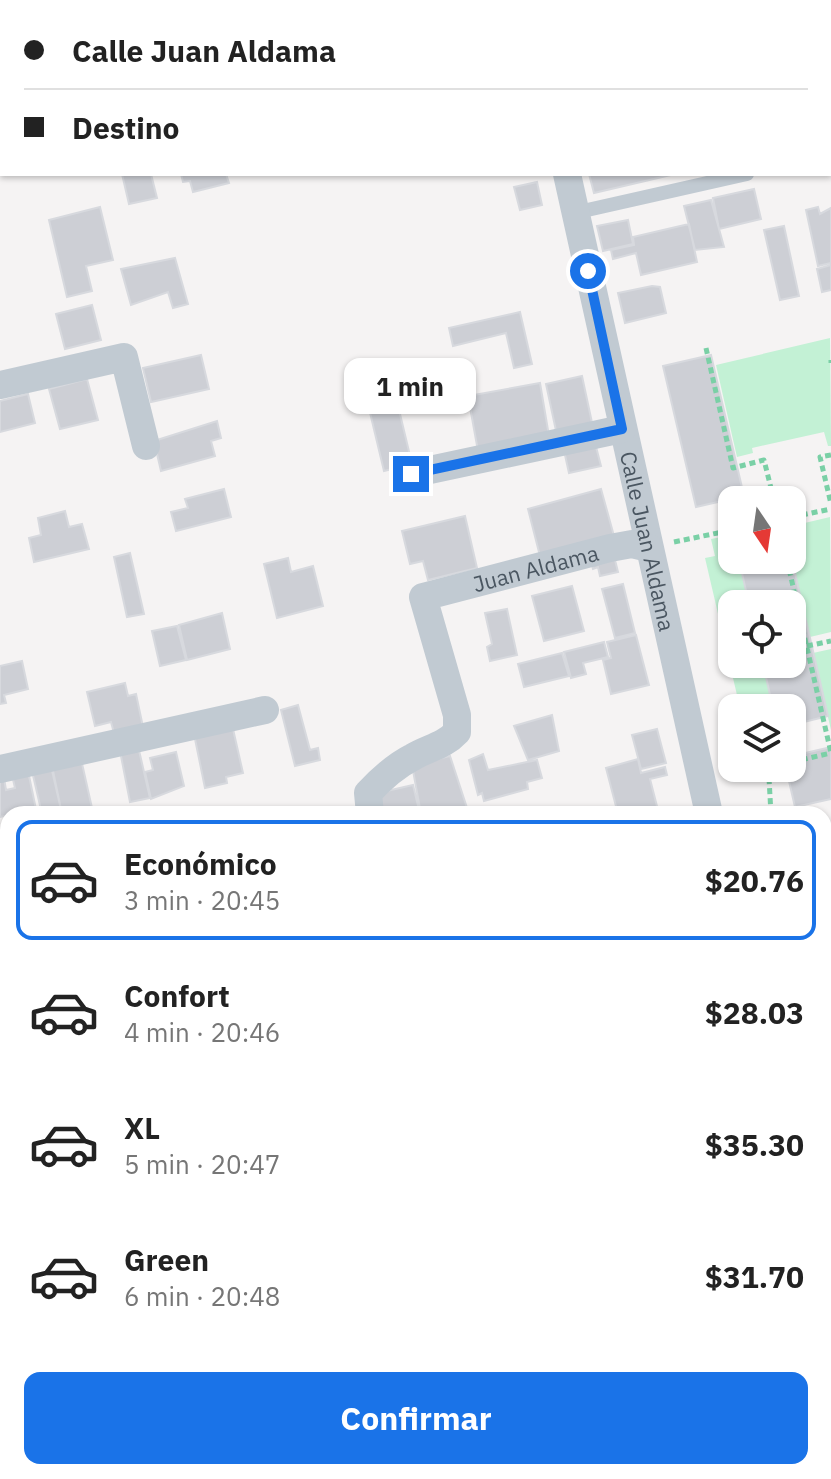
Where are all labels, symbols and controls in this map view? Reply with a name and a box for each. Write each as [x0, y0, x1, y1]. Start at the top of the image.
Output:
text: Calle Juan Aldama [72, 31, 336, 70]
text: Destino [72, 108, 180, 147]
route start [570, 253, 606, 289]
callout: 1 min [345, 358, 477, 414]
text: 1 min [376, 369, 444, 403]
street label: Calle Juan Aldama [614, 448, 683, 634]
route end [393, 456, 429, 492]
north arrow [718, 486, 806, 574]
map controls [718, 486, 806, 782]
street label: Juan Aldama [469, 537, 602, 598]
button: locate [718, 590, 806, 678]
button: layers [718, 694, 806, 782]
icon: car [28, 844, 100, 916]
text: Económico [124, 844, 277, 883]
text: $20.76 [705, 861, 804, 900]
text: 3 min · 20:45 [124, 883, 280, 917]
icon: car [28, 976, 100, 1048]
text: Confort [124, 976, 230, 1015]
text: $28.03 [705, 993, 804, 1032]
text: 4 min · 20:46 [124, 1015, 280, 1049]
icon: car [28, 1108, 100, 1180]
text: XL [124, 1108, 160, 1147]
text: $35.30 [705, 1125, 804, 1164]
text: 5 min · 20:47 [124, 1147, 280, 1181]
icon: car [28, 1240, 100, 1312]
text: Green [124, 1240, 209, 1279]
text: $31.70 [705, 1257, 804, 1296]
text: 6 min · 20:48 [124, 1279, 280, 1313]
button: Confirmar [24, 1372, 808, 1464]

